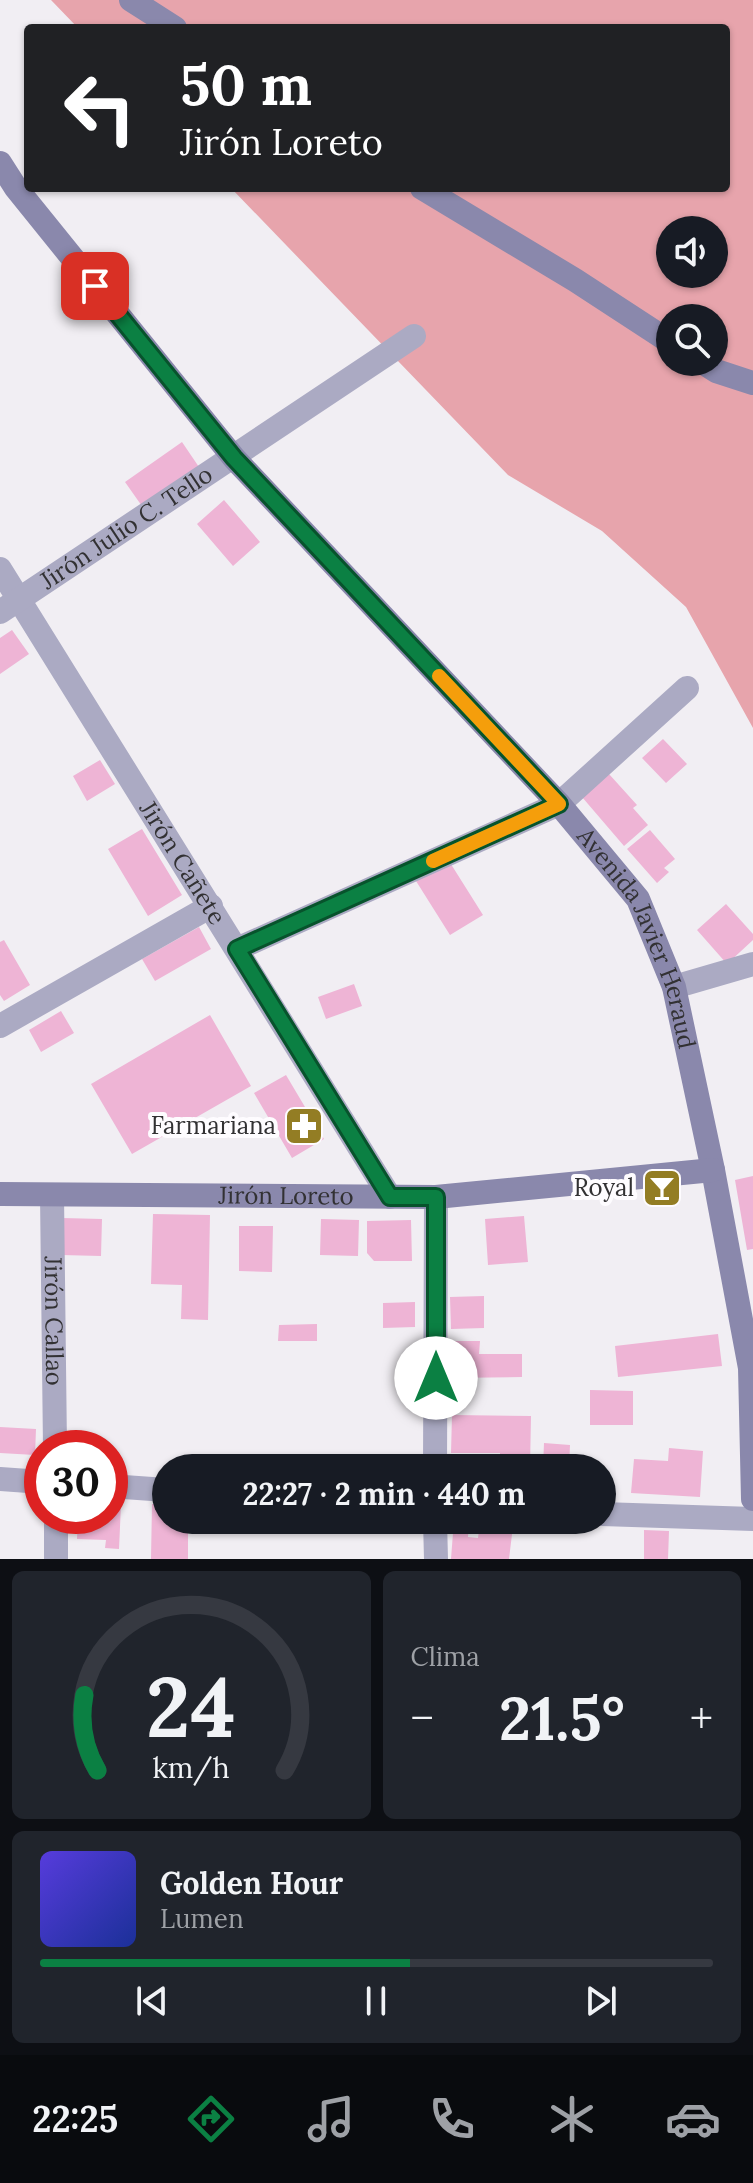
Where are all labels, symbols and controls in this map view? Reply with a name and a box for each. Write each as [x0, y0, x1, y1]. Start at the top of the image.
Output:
text: 50 m [180, 49, 312, 120]
icon: left [48, 56, 152, 160]
text: Jirón Loreto [180, 119, 383, 165]
map controls [656, 216, 728, 376]
button: sound [656, 216, 728, 288]
pin [61, 252, 129, 320]
icon: arrive [73, 264, 117, 308]
button: search [656, 304, 728, 376]
street label: Jirón Julio C. Tello [33, 459, 218, 596]
street label: Jirón Cañete [132, 794, 233, 930]
street label: Avenida Javier Heraud [570, 821, 703, 1052]
pharmacy icon: Farmariana [283, 1105, 325, 1147]
place label: Farmariana [151, 1110, 276, 1141]
bar icon: Royal [641, 1167, 683, 1209]
place label: Royal [574, 1172, 634, 1203]
street label: Jirón Loreto [217, 1179, 354, 1211]
street label: Jirón Callao [38, 1255, 70, 1386]
position arrow [394, 1336, 478, 1420]
speed limit sign: 30 [24, 1430, 128, 1534]
text: 22:27 · 2 min · 440 m [243, 1475, 525, 1513]
text: Clima [411, 1640, 480, 1673]
text: 24 [146, 1653, 236, 1760]
text: 21.5° [499, 1680, 625, 1756]
text: − [411, 1690, 434, 1746]
text: + [690, 1690, 713, 1746]
text: km/h [153, 1749, 230, 1786]
text: Golden Hour [160, 1864, 343, 1902]
text: Lumen [160, 1902, 244, 1935]
icon: previous [130, 1979, 174, 2023]
icon: pause [354, 1979, 398, 2023]
icon: next [579, 1979, 623, 2023]
icon: directions [183, 2091, 239, 2147]
icon: music [303, 2091, 359, 2147]
icon: phone [424, 2091, 480, 2147]
icon: climate [544, 2091, 600, 2147]
icon: car [665, 2091, 721, 2147]
text: 22:25 [32, 2096, 118, 2142]

